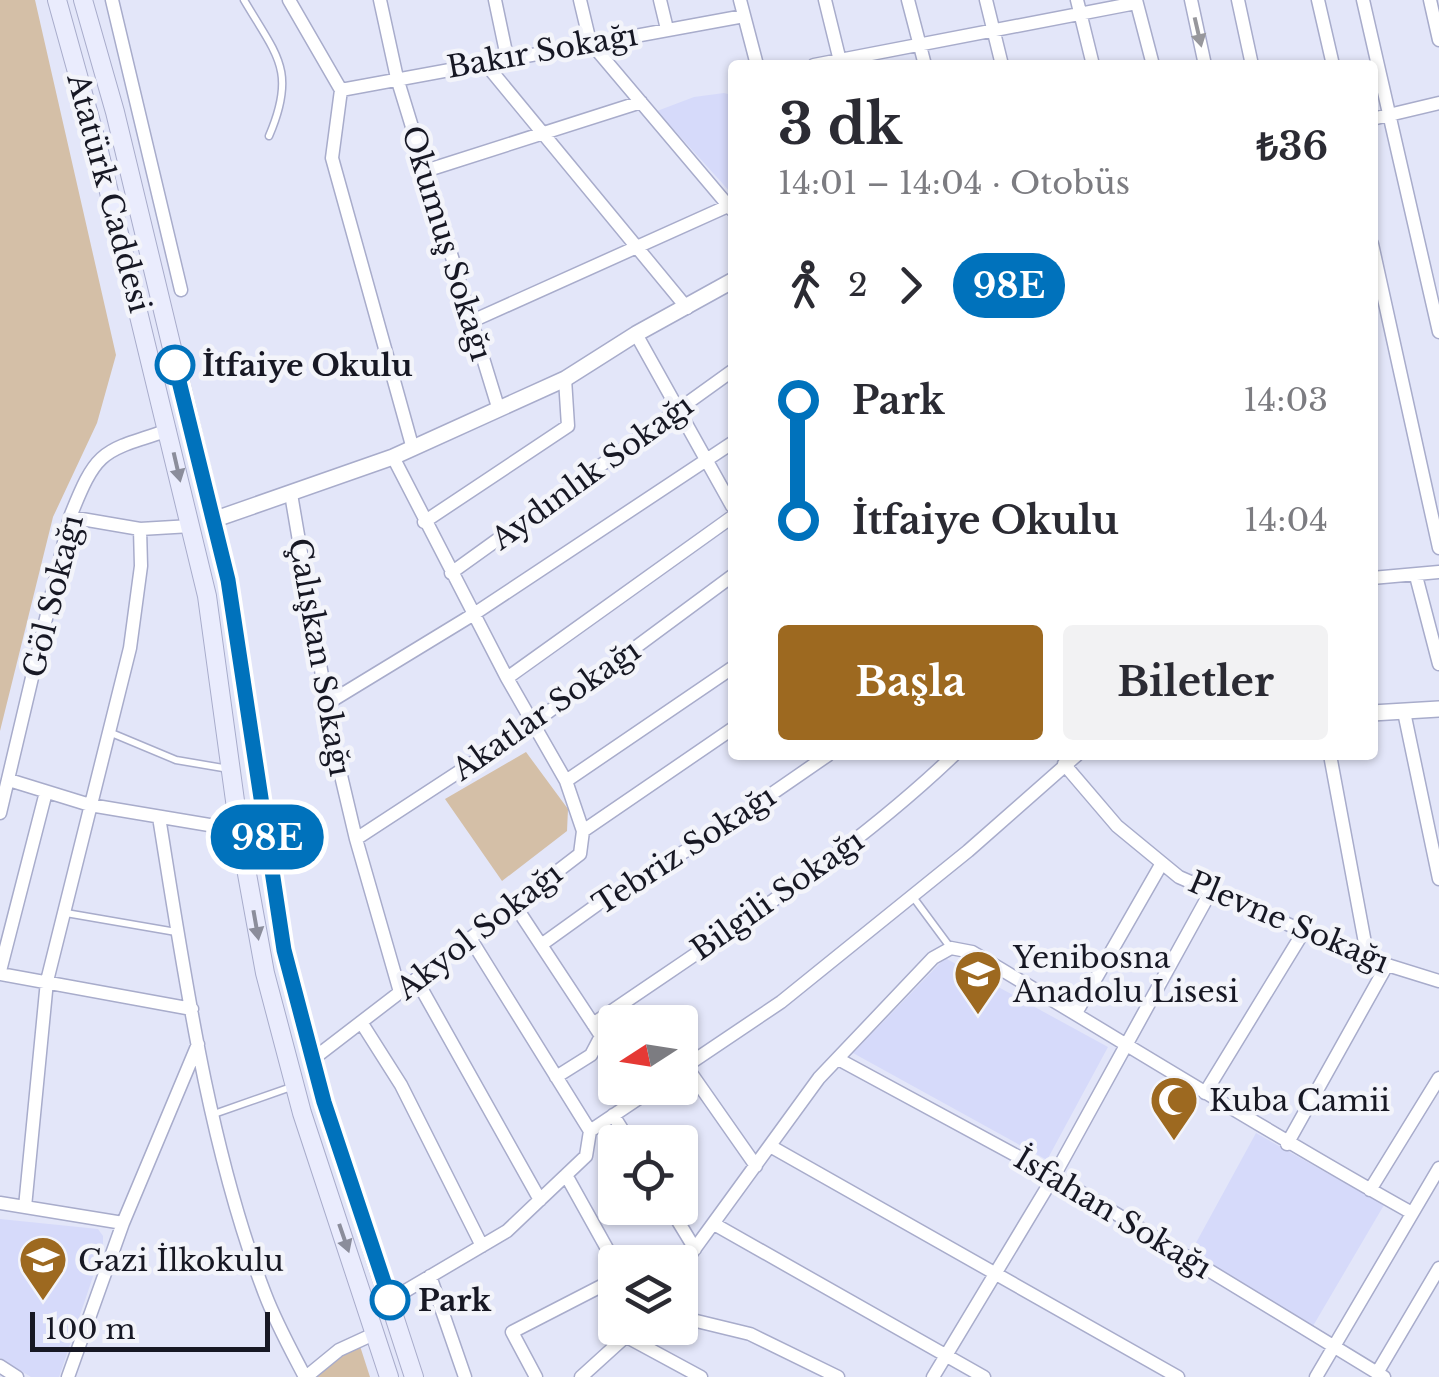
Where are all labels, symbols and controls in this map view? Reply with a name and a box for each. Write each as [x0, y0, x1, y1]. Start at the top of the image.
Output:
street label: Bakır Sokağı [444, 16, 640, 86]
one-way arrow [1191, 17, 1206, 48]
street label: Atatürk Caddesi [59, 69, 159, 316]
text: 3 dk [778, 91, 902, 159]
street label: Okumuş Sokağı [394, 121, 500, 365]
text: ₺36 [1256, 123, 1328, 170]
text: 14:01 – 14:04 · Otobüs [778, 163, 1130, 203]
icon: walk [778, 258, 833, 313]
icon: forward [883, 258, 938, 313]
text: 98E [973, 264, 1045, 307]
text: 2 [848, 265, 868, 305]
marker: İtfaiye Okulu [156, 346, 194, 384]
place label: İtfaiye Okulu [202, 347, 413, 384]
text: Park [852, 377, 945, 424]
text: 14:03 [1243, 380, 1328, 420]
street label: Aydınlık Sokağı [483, 386, 700, 558]
one-way arrow [170, 452, 185, 483]
text: İtfaiye Okulu [852, 497, 1119, 544]
text: 14:04 [1244, 500, 1328, 540]
street label: Göl Sokağı [15, 511, 91, 681]
street label: Çalışkan Sokağı [281, 535, 359, 779]
button: Başla [778, 625, 1043, 740]
button: Biletler [1063, 625, 1328, 740]
street label: Akatlar Sokağı [444, 632, 647, 789]
street label: Tebriz Sokağı [586, 777, 782, 923]
line badge: 98E [210, 804, 324, 870]
text: 98E [231, 816, 303, 859]
street label: Bilgili Sokağı [684, 822, 870, 968]
street label: Akyol Sokağı [388, 855, 569, 1008]
street label: Plevne Sokağı [1183, 863, 1395, 981]
one-way arrow [249, 910, 265, 941]
place label: Yenibosna Anadolu Lisesi [1012, 939, 1238, 1010]
school or university icon: Yenibosna Anadolu Lisesi [952, 948, 1004, 1016]
north arrow [598, 1005, 698, 1105]
map controls [598, 1005, 698, 1345]
mosque icon: Kuba Camii [1148, 1074, 1200, 1142]
place label: Kuba Camii [1209, 1082, 1390, 1119]
button: locate [598, 1125, 698, 1225]
street label: İsfahan Sokağı [1008, 1140, 1218, 1286]
one-way arrow [338, 1223, 353, 1253]
school or university icon: Gazi İlkokulu [17, 1234, 69, 1302]
place label: Gazi İlkokulu [78, 1242, 284, 1279]
button: layers [598, 1245, 698, 1345]
marker: Park [371, 1281, 409, 1319]
place label: Park [418, 1282, 492, 1319]
scale bar [30, 1307, 270, 1352]
text: 100 m [45, 1312, 136, 1347]

